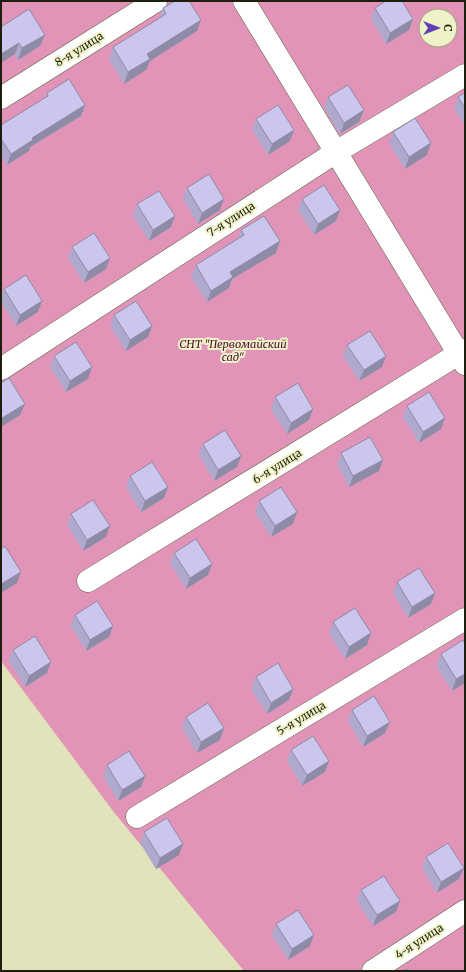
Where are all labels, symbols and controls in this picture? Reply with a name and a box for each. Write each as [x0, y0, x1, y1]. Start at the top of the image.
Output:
north arrow [418, 8, 458, 48]
text: С [441, 24, 455, 32]
street label: 8-я улица [52, 29, 106, 69]
street label: 7-я улица [205, 198, 257, 240]
park label: СНТ "Первомайский сад" [179, 337, 287, 364]
street label: 6-я улица [250, 445, 304, 487]
street label: 5-я улица [274, 698, 328, 738]
street label: 4-я улица [392, 920, 446, 962]

